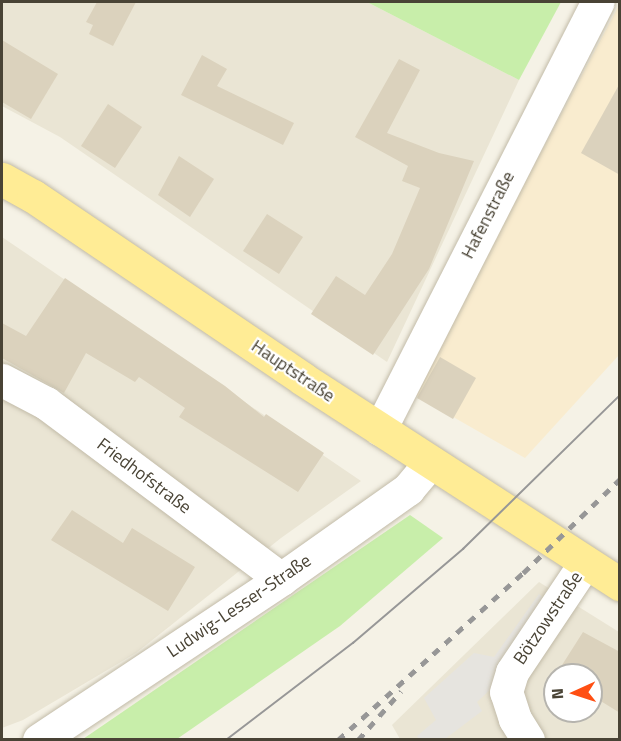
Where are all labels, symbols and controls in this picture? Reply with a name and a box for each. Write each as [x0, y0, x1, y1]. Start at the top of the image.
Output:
street label: Hafenstraße [457, 168, 519, 262]
street label: Hauptstraße [247, 335, 339, 407]
street label: Friedhofstraße [93, 434, 195, 518]
street label: Ludwig-Lesser-Straße [163, 550, 315, 662]
street label: Bötzowstraße [509, 567, 587, 669]
north arrow [543, 663, 603, 723]
text: N [545, 688, 569, 700]

